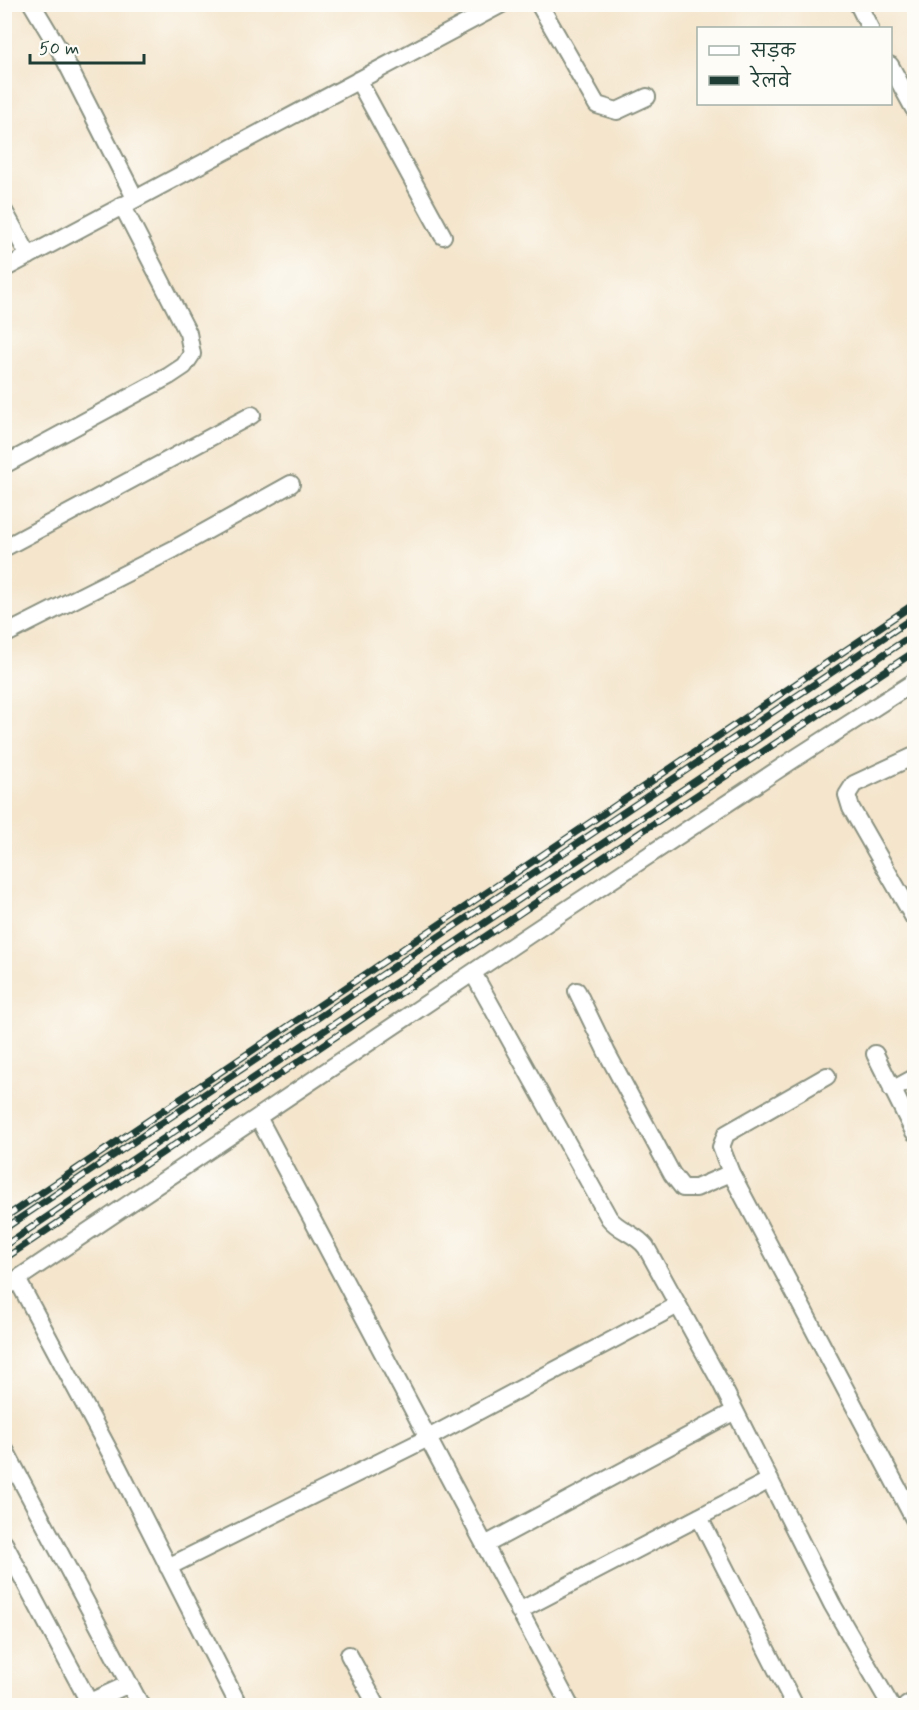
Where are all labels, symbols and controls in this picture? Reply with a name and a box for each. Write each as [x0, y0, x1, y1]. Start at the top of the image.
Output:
scale bar [30, 27, 144, 65]
legend [697, 27, 892, 105]
text: 50 m [39, 37, 79, 61]
text: सड़क [750, 40, 796, 64]
text: रेलवे [749, 65, 792, 94]

